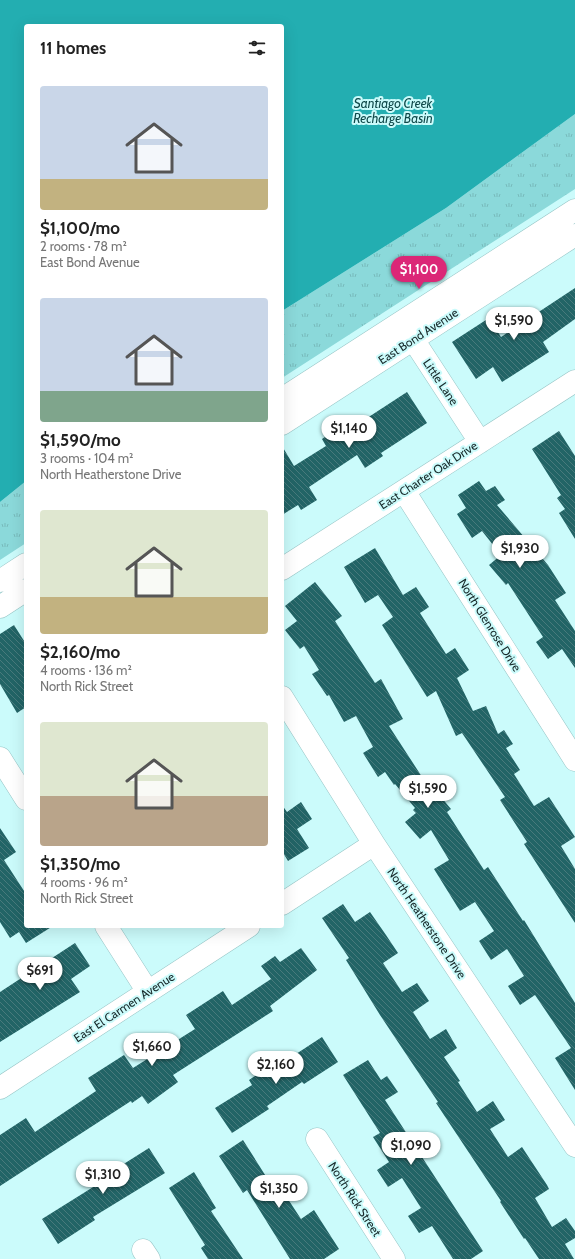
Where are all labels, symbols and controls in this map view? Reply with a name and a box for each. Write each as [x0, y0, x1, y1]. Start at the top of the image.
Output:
icon: filters [246, 37, 268, 59]
text: 11 homes [40, 38, 106, 58]
water label: Santiago Creek Recharge Basin [353, 95, 433, 126]
icon: home [118, 112, 190, 184]
text: $1,100/mo [40, 218, 120, 238]
text: 2 rooms · 78 m² [40, 238, 127, 254]
text: East Bond Avenue [40, 254, 140, 270]
pin: $1,100 [386, 256, 452, 290]
text: $1,100 [400, 261, 438, 277]
street label: East Bond Avenue [375, 305, 461, 367]
pin: $1,590 [481, 307, 547, 341]
text: $1,590 [495, 312, 533, 328]
icon: home [118, 324, 190, 396]
street label: Little Lane [420, 356, 462, 408]
pin: $1,140 [316, 415, 382, 449]
text: $1,140 [330, 420, 368, 436]
text: $1,590/mo [40, 430, 121, 450]
street label: East Charter Oak Drive [376, 438, 480, 512]
text: 3 rooms · 104 m² [40, 450, 133, 466]
text: North Heatherstone Drive [40, 466, 181, 482]
pin: $1,930 [487, 535, 553, 569]
icon: home [118, 536, 190, 608]
text: $1,930 [501, 540, 539, 556]
street label: North Glenrose Drive [455, 576, 525, 674]
text: $2,160/mo [40, 642, 120, 662]
text: 4 rooms · 136 m² [40, 662, 132, 678]
text: North Rick Street [40, 678, 133, 694]
icon: home [118, 748, 190, 820]
pin: $1,590 [395, 775, 461, 809]
text: $1,590 [409, 780, 447, 796]
text: $1,350/mo [40, 854, 120, 874]
street label: North Heatherstone Drive [384, 865, 470, 981]
text: 4 rooms · 96 m² [40, 874, 128, 890]
text: North Rick Street [40, 890, 133, 906]
pin: $691 [16, 957, 64, 991]
text: $691 [27, 962, 53, 978]
street label: East El Carmen Avenue [71, 969, 177, 1045]
pin: $1,660 [119, 1033, 185, 1067]
text: $1,660 [132, 1038, 172, 1054]
pin: $2,160 [243, 1051, 309, 1085]
text: $2,160 [257, 1056, 295, 1072]
pin: $1,090 [378, 1132, 444, 1166]
text: $1,090 [391, 1137, 431, 1153]
street label: North Rick Street [325, 1159, 385, 1239]
pin: $1,310 [70, 1161, 136, 1195]
text: $1,310 [85, 1166, 121, 1182]
pin: $1,350 [246, 1175, 312, 1209]
text: $1,350 [260, 1180, 298, 1196]

